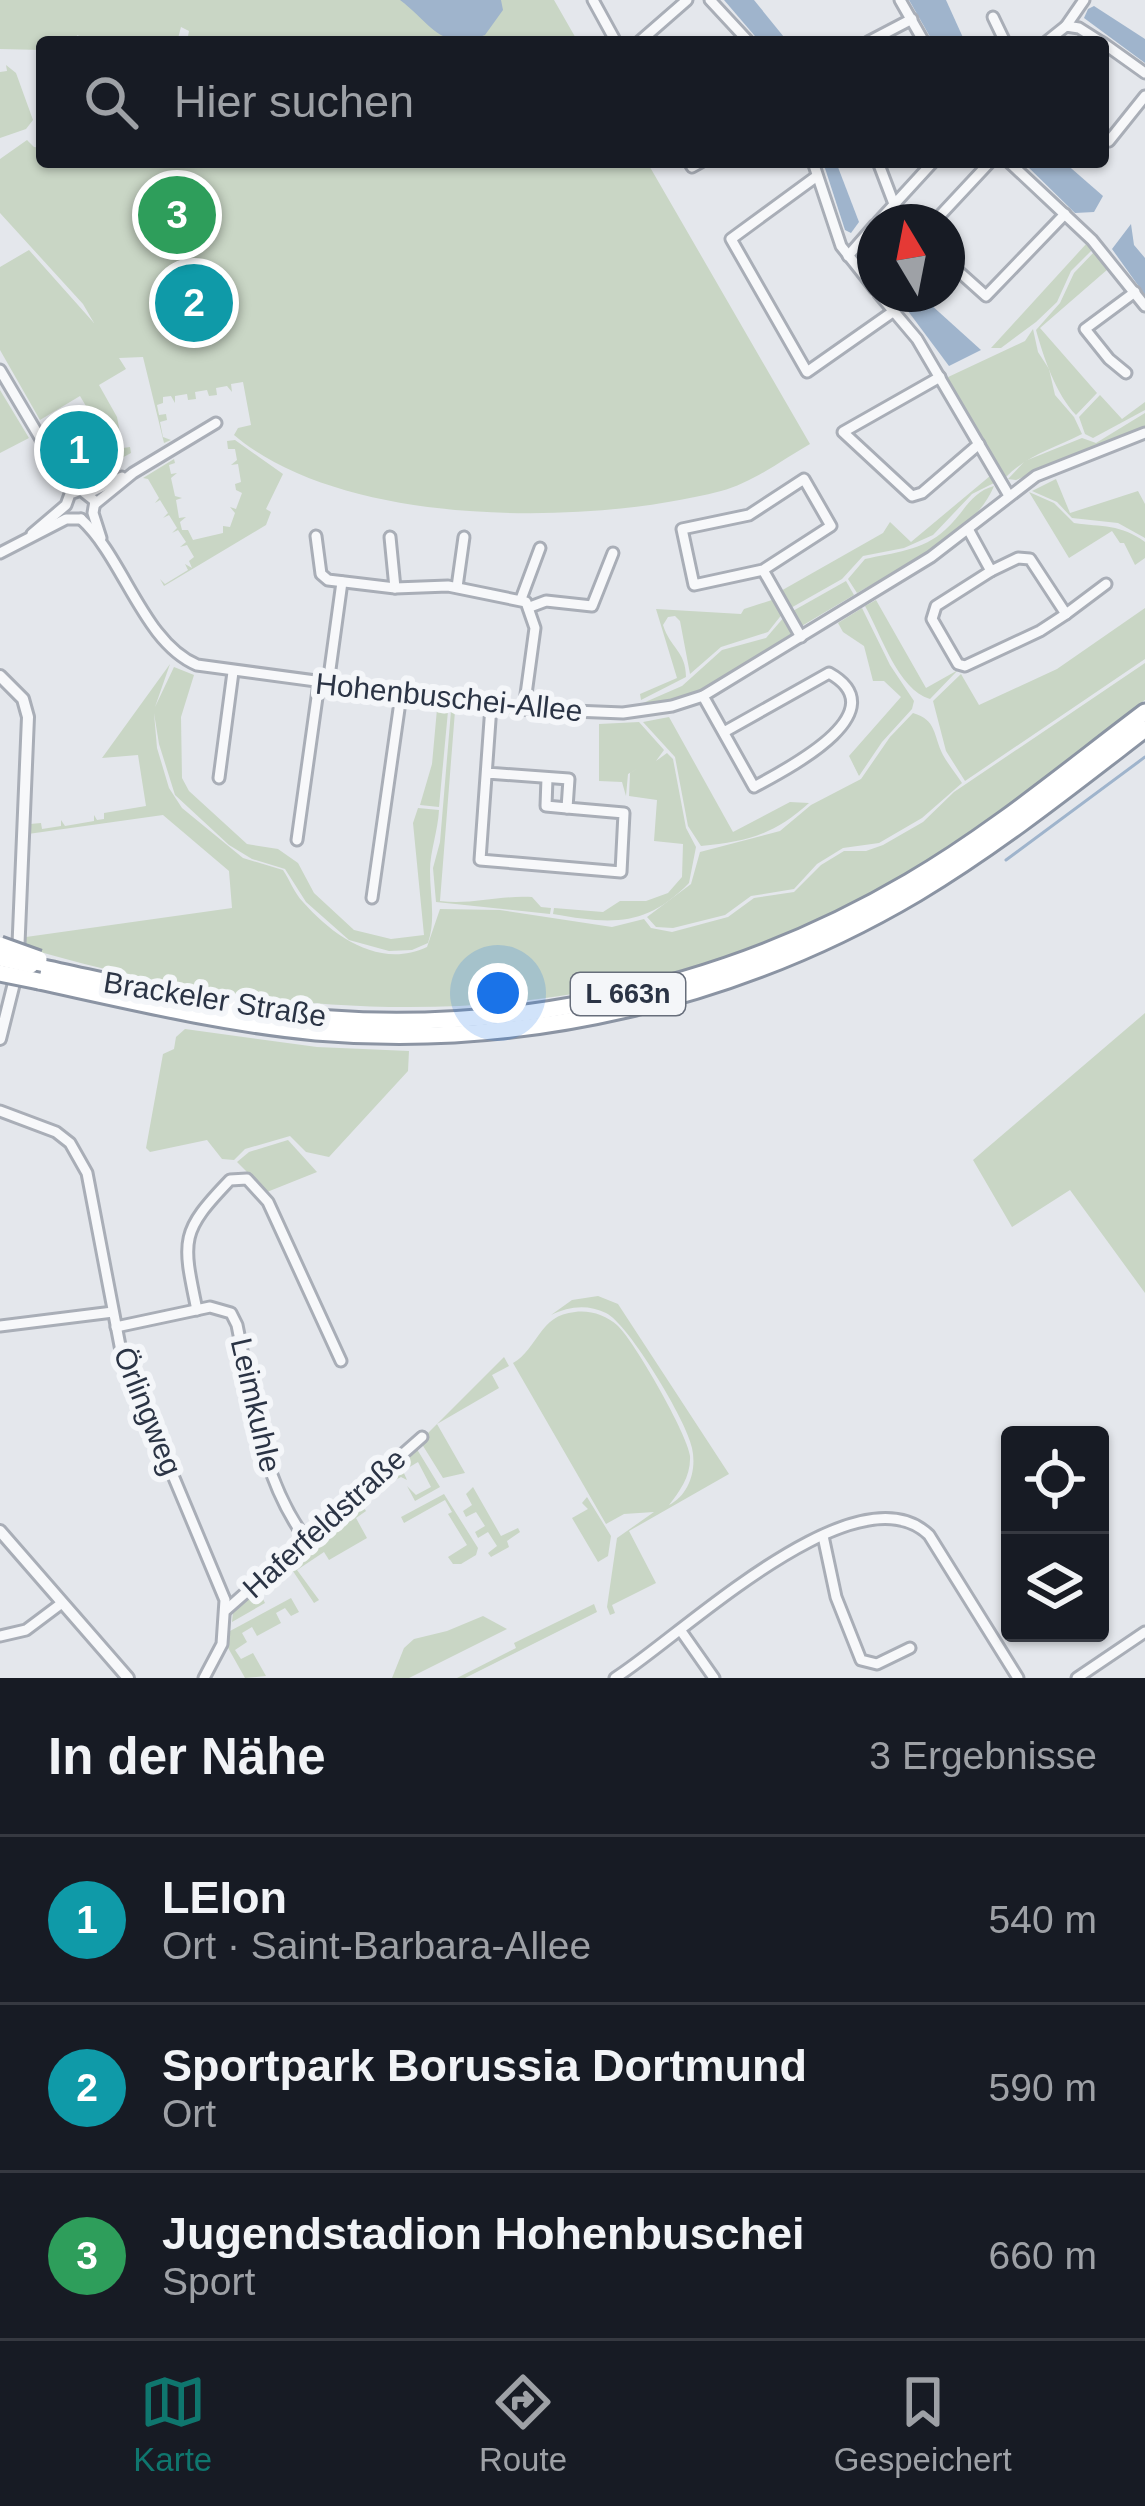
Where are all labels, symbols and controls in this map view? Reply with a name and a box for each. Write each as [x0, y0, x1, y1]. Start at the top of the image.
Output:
search box [36, 36, 1109, 168]
icon: search [78, 69, 144, 135]
text: Hier suchen [174, 76, 414, 127]
pin: 3 [138, 170, 216, 260]
north arrow [857, 204, 965, 312]
pin: 2 [155, 258, 233, 348]
pin: 1 [40, 405, 118, 495]
street label: Hohenbuschei-Allee [314, 667, 584, 727]
your location [468, 963, 528, 1023]
street label: Brackeler Straße [101, 965, 329, 1033]
road number: L 663n [571, 973, 685, 1015]
street label: Leimkuhle [225, 1335, 287, 1475]
street label: Örlingweg [107, 1342, 189, 1480]
map controls [1001, 1426, 1109, 1642]
button: locate [1001, 1426, 1109, 1534]
street label: Haferfeldstraße [236, 1442, 412, 1604]
button: layers [1001, 1534, 1109, 1642]
text: In der Nähe [48, 1728, 326, 1785]
text: 3 Ergebnisse [869, 1734, 1097, 1777]
text: LEIon [162, 1872, 287, 1923]
text: 1 [76, 1898, 98, 1941]
text: 540 m [989, 1898, 1097, 1941]
text: Ort · Saint-Barbara-Allee [162, 1924, 591, 1967]
text: Sportpark Borussia Dortmund [162, 2040, 807, 2091]
text: 2 [76, 2066, 98, 2109]
text: 590 m [989, 2066, 1097, 2109]
text: Ort [162, 2092, 216, 2135]
text: Jugendstadion Hohenbuschei [162, 2208, 805, 2259]
text: 3 [76, 2234, 98, 2277]
text: 660 m [989, 2234, 1097, 2277]
text: Sport [162, 2260, 255, 2303]
tab: Karte [133, 2369, 212, 2479]
tab: Route [479, 2369, 567, 2479]
tab: Gespeichert [834, 2369, 1012, 2479]

